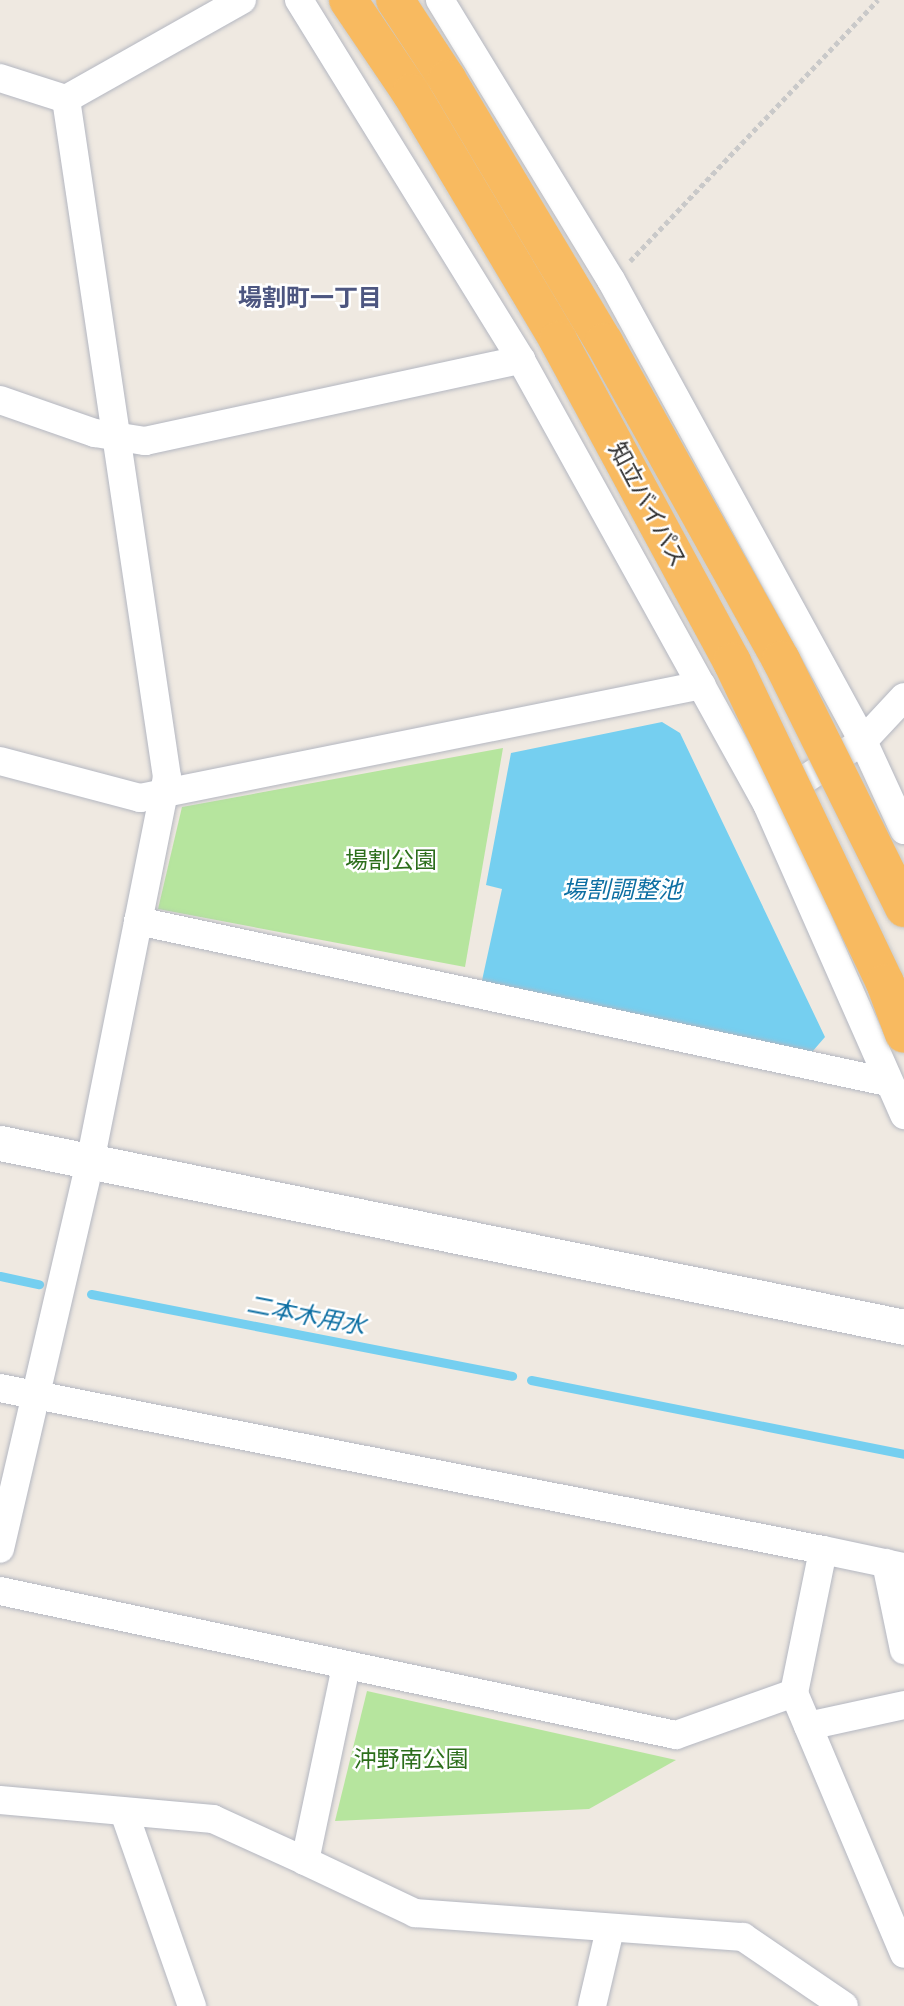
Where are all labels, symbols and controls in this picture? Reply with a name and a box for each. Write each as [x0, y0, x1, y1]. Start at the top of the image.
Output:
district label: 場割町一丁目 [238, 285, 382, 313]
street label: 知立バイパス [602, 438, 692, 572]
park label: 場割公園 [345, 847, 437, 875]
water label: 場割調整池 [562, 877, 682, 905]
water label: 二本木用水 [244, 1290, 368, 1342]
park label: 沖野南公園 [354, 1746, 468, 1774]

